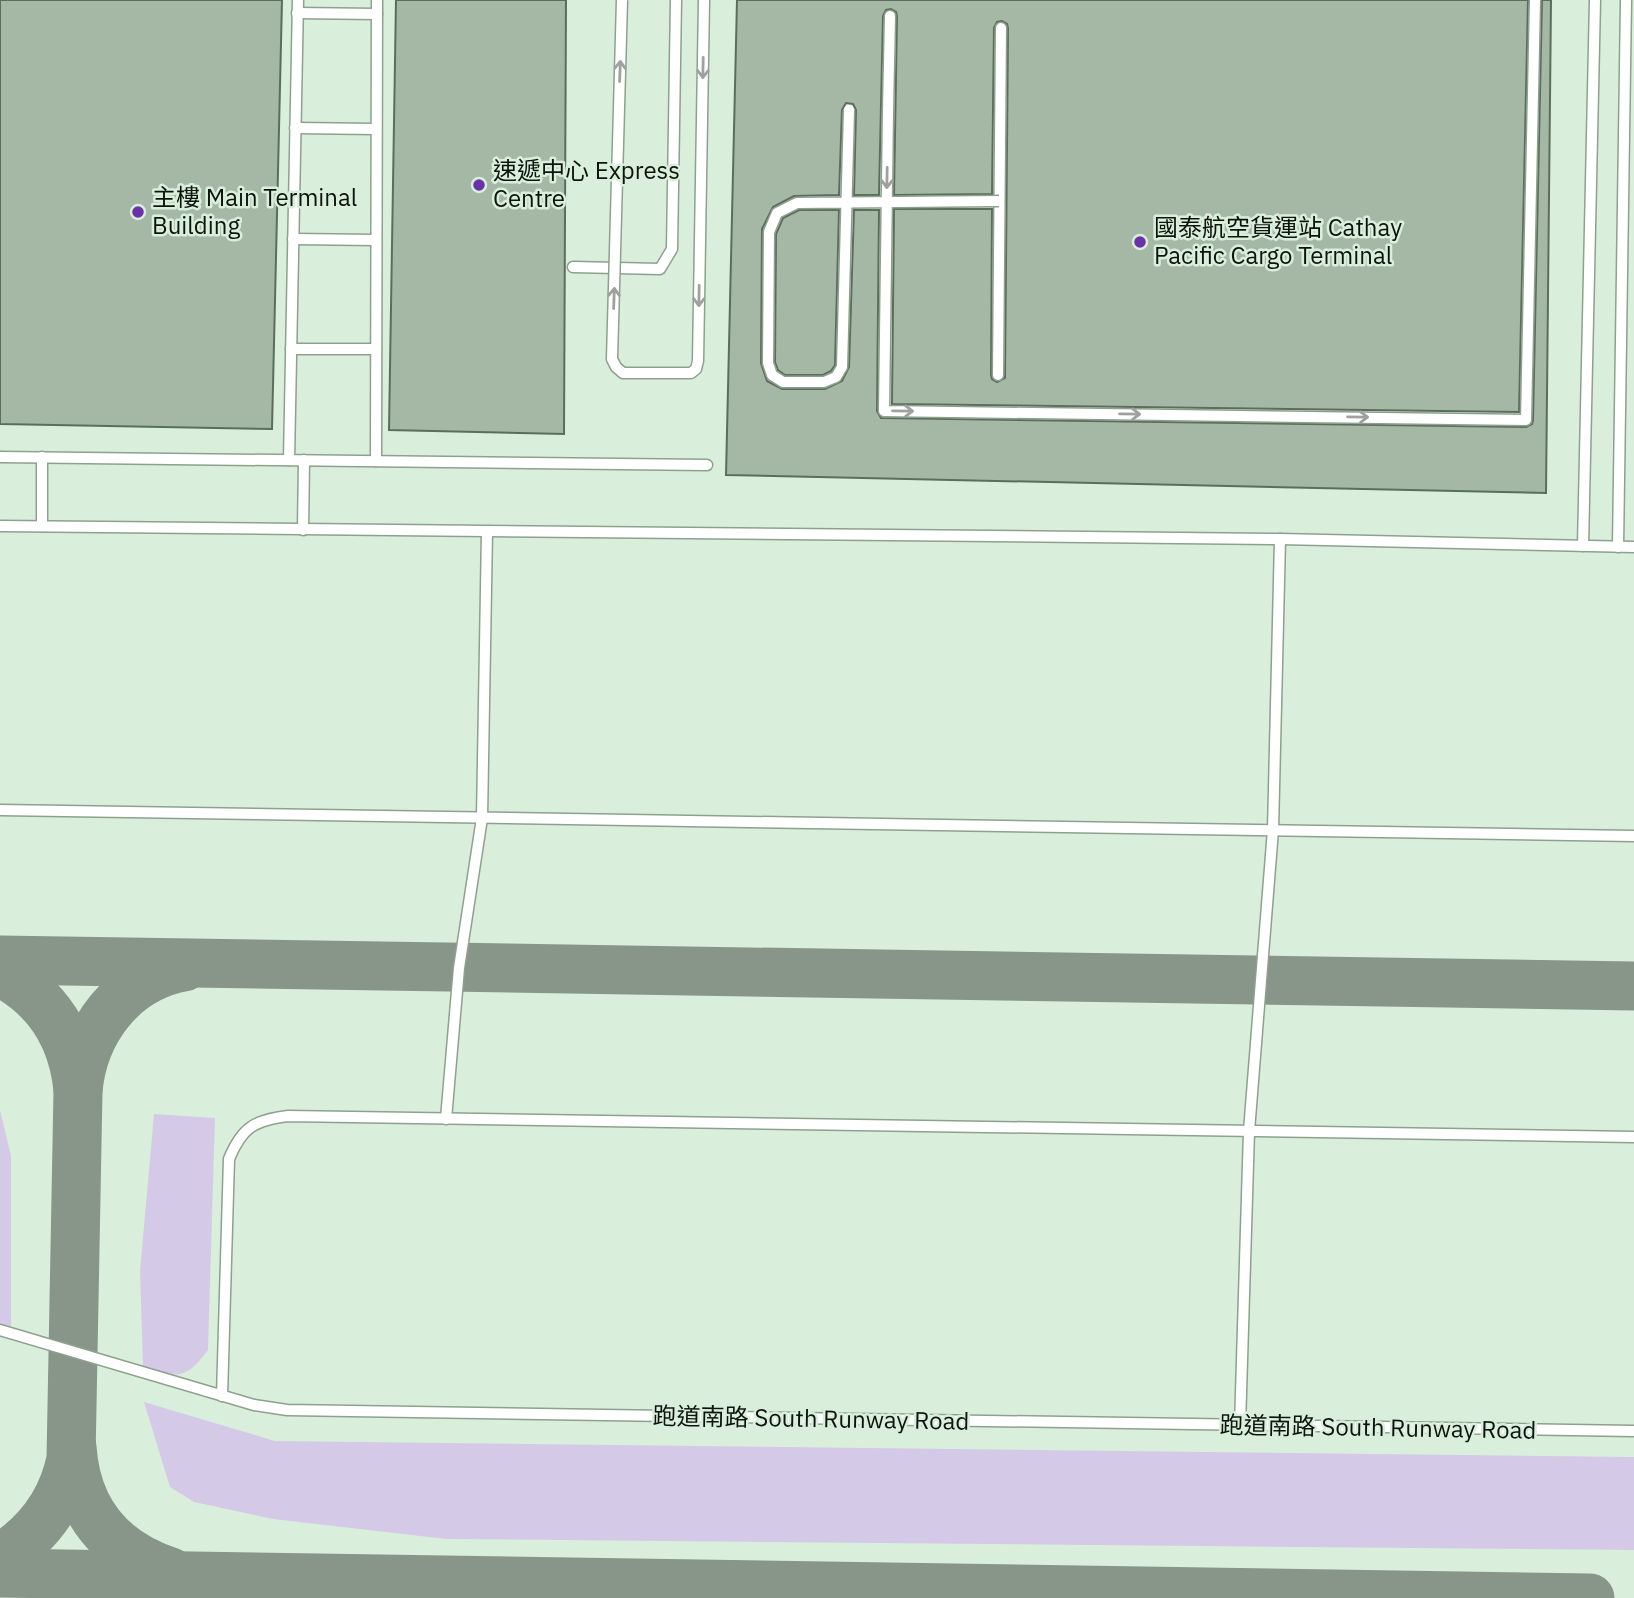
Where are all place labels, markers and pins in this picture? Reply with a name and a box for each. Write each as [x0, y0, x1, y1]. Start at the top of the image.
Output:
place label: 速遞中心 Express Centre [493, 154, 680, 214]
marker: 速遞中心 Express Centre [471, 177, 487, 193]
place label: 主樓 Main Terminal Building [152, 181, 357, 241]
marker: 主樓 Main Terminal Building [130, 204, 146, 220]
place label: 國泰航空貨運站 Cathay Pacific Cargo Terminal [1154, 211, 1402, 271]
marker: 國泰航空貨運站 Cathay Pacific Cargo Terminal [1132, 234, 1148, 250]

